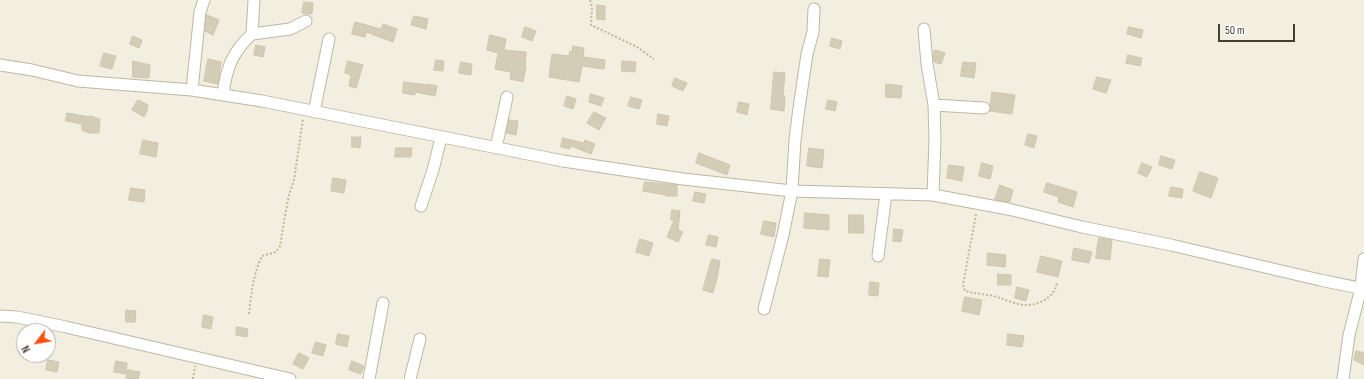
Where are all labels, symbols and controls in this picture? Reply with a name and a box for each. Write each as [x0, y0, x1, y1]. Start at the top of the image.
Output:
scale bar [1220, 16, 1297, 42]
text: 50 m [1225, 23, 1245, 38]
north arrow [16, 323, 56, 363]
text: N [19, 343, 33, 355]

